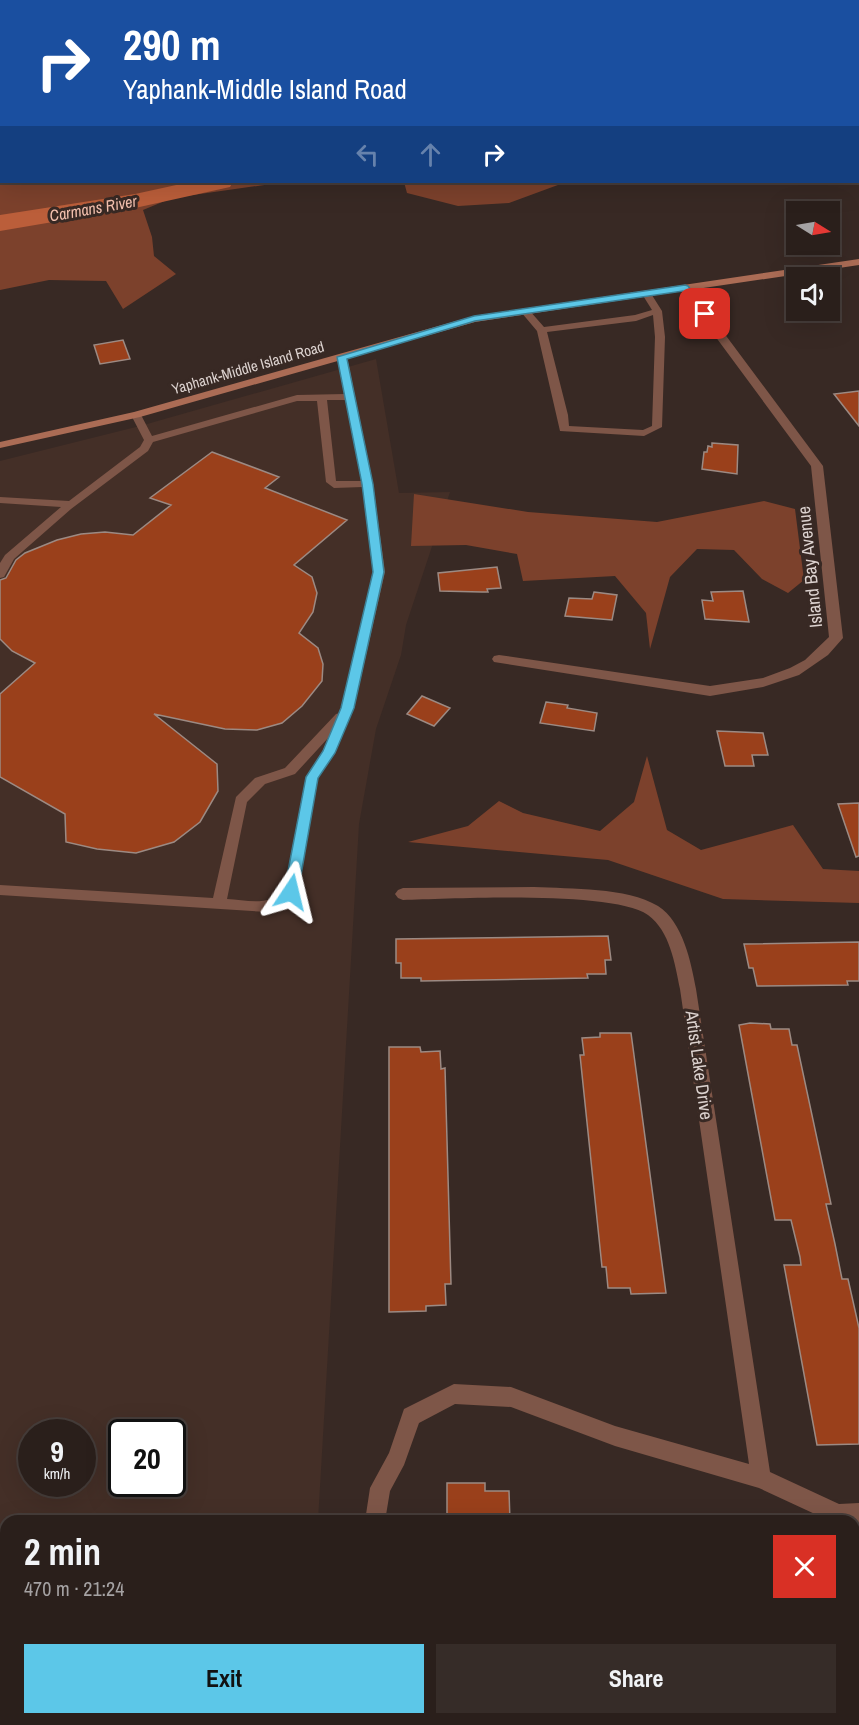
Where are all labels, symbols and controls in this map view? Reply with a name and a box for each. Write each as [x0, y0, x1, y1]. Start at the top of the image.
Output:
text: 290 m [123, 17, 221, 73]
icon: right [24, 24, 102, 102]
text: Yaphank-Middle Island Road [123, 71, 407, 107]
icon: left [351, 138, 384, 171]
icon: ahead [414, 138, 447, 171]
icon: right [477, 138, 510, 171]
water label: Carmans River [48, 189, 139, 226]
north arrow [786, 201, 840, 255]
map controls [786, 201, 840, 321]
button: sound [786, 267, 840, 321]
pin [679, 288, 730, 339]
icon: arrive [688, 297, 721, 330]
street label: Yaphank-Middle Island Road [169, 336, 327, 399]
street label: Island Bay Avenue [791, 505, 828, 629]
position arrow [259, 860, 323, 924]
street label: Artist Lake Drive [679, 1008, 720, 1121]
speed limit sign: 20 [108, 1419, 186, 1497]
text: 9 [50, 1431, 64, 1471]
text: km/h [44, 1463, 70, 1484]
text: 2 min [24, 1528, 101, 1576]
button: close [773, 1535, 836, 1598]
text: 470 m · 21:24 [24, 1575, 124, 1602]
button: Exit [24, 1644, 424, 1713]
button: Share [436, 1644, 836, 1713]

